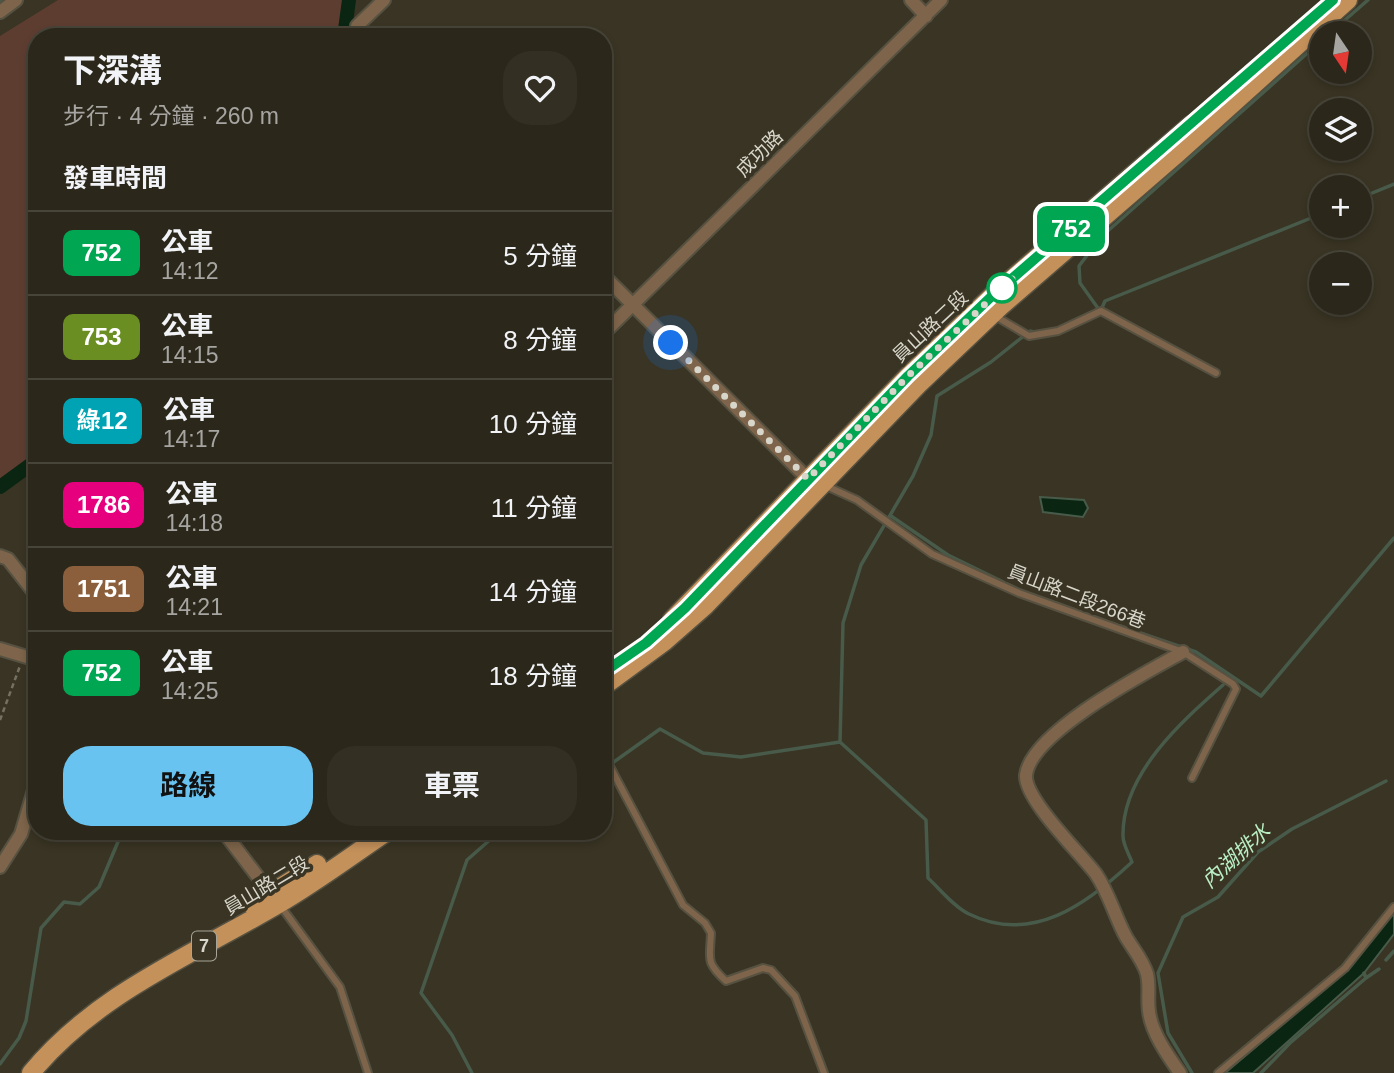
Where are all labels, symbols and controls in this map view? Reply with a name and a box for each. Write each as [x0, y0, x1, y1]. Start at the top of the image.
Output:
north arrow [1309, 21, 1372, 84]
map controls [1309, 21, 1372, 315]
button: heart [503, 51, 577, 125]
text: 下深溝 [63, 52, 162, 89]
button: layers [1309, 98, 1372, 161]
text: 步行 · 4 分鐘 · 260 m [63, 103, 279, 129]
street label: 成功路 [732, 126, 787, 181]
text: 發車時間 [63, 163, 167, 193]
button: + [1309, 175, 1372, 238]
line badge: 752 [1031, 206, 1111, 252]
text: 752 [1051, 215, 1091, 242]
text: 公車 [161, 227, 213, 257]
text: 752 [81, 239, 122, 266]
text: 5 分鐘 [503, 241, 577, 271]
button: − [1309, 252, 1372, 315]
text: 14:12 [161, 258, 219, 284]
unlabelled marker [987, 273, 1017, 303]
street label: 員山路二段 [888, 286, 972, 366]
text: 公車 [161, 311, 213, 341]
text: 753 [81, 323, 122, 350]
text: 8 分鐘 [503, 325, 577, 355]
your location [653, 325, 688, 360]
text: 14:15 [161, 342, 219, 368]
text: 公車 [163, 395, 215, 425]
text: 綠12 [77, 407, 128, 434]
text: 10 分鐘 [489, 409, 577, 439]
text: 14:17 [163, 426, 220, 452]
text: 公車 [165, 479, 217, 509]
text: 1786 [77, 491, 130, 518]
text: 11 分鐘 [491, 493, 577, 523]
text: 14:18 [165, 510, 223, 536]
street label: 員山路二段266巷 [1005, 561, 1149, 632]
text: 公車 [165, 563, 217, 593]
text: 1751 [77, 575, 130, 602]
text: 14 分鐘 [489, 577, 577, 607]
text: 14:21 [165, 594, 223, 620]
text: 公車 [161, 647, 213, 677]
text: 752 [81, 659, 122, 686]
text: 18 分鐘 [489, 661, 577, 691]
text: 14:25 [161, 678, 219, 704]
button: 路線 [63, 746, 313, 826]
button: 車票 [327, 746, 577, 826]
water label: 內湖排水 [1197, 818, 1275, 892]
street label: 員山路二段 [220, 852, 312, 919]
road number: 7 [192, 931, 216, 960]

